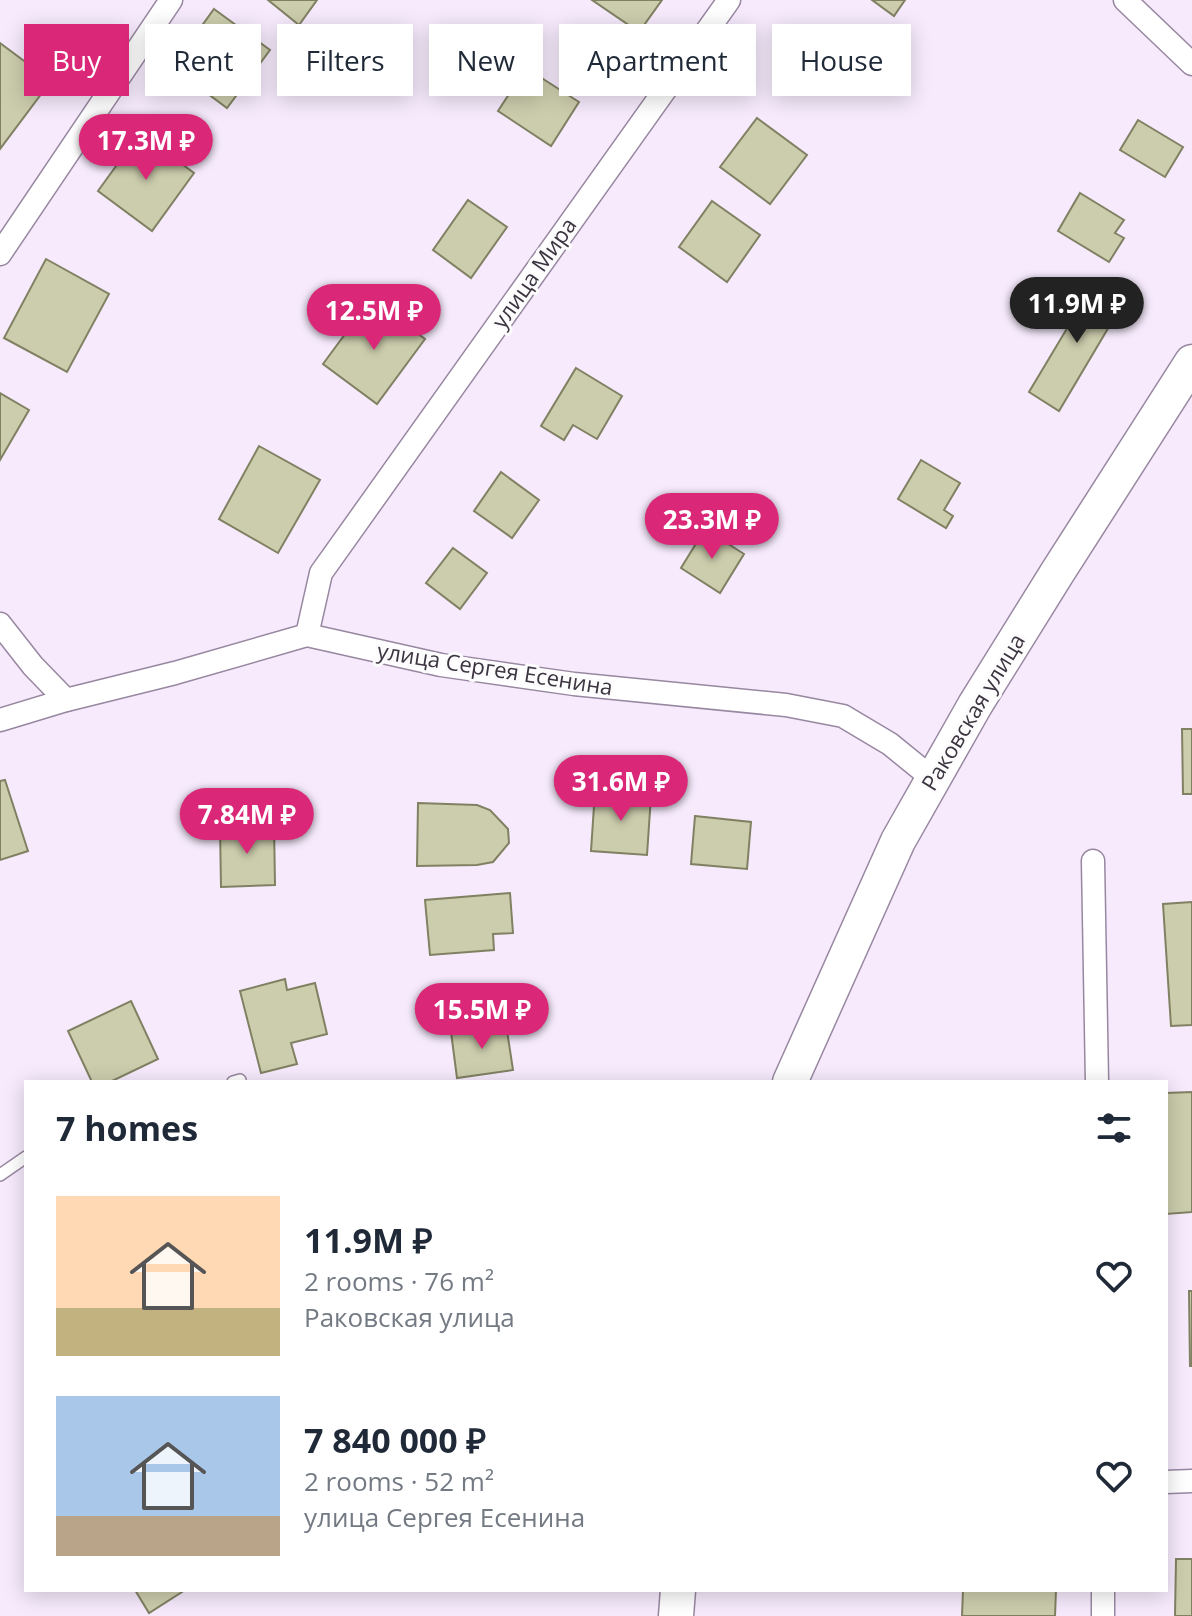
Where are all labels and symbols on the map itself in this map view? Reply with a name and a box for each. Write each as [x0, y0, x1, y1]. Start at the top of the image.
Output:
pin: 17.3M ₽ [72, 114, 220, 182]
street label: улица Мира [484, 211, 582, 334]
pin: 11.9M ₽ [1003, 277, 1151, 345]
pin: 12.5M ₽ [300, 284, 448, 352]
pin: 23.3M ₽ [638, 493, 786, 561]
street label: Раковская улица [913, 627, 1031, 796]
street label: улица Сергея Есенина [375, 635, 615, 701]
pin: 31.6M ₽ [547, 755, 695, 823]
pin: 7.84M ₽ [173, 788, 321, 856]
pin: 15.5M ₽ [408, 983, 556, 1051]

